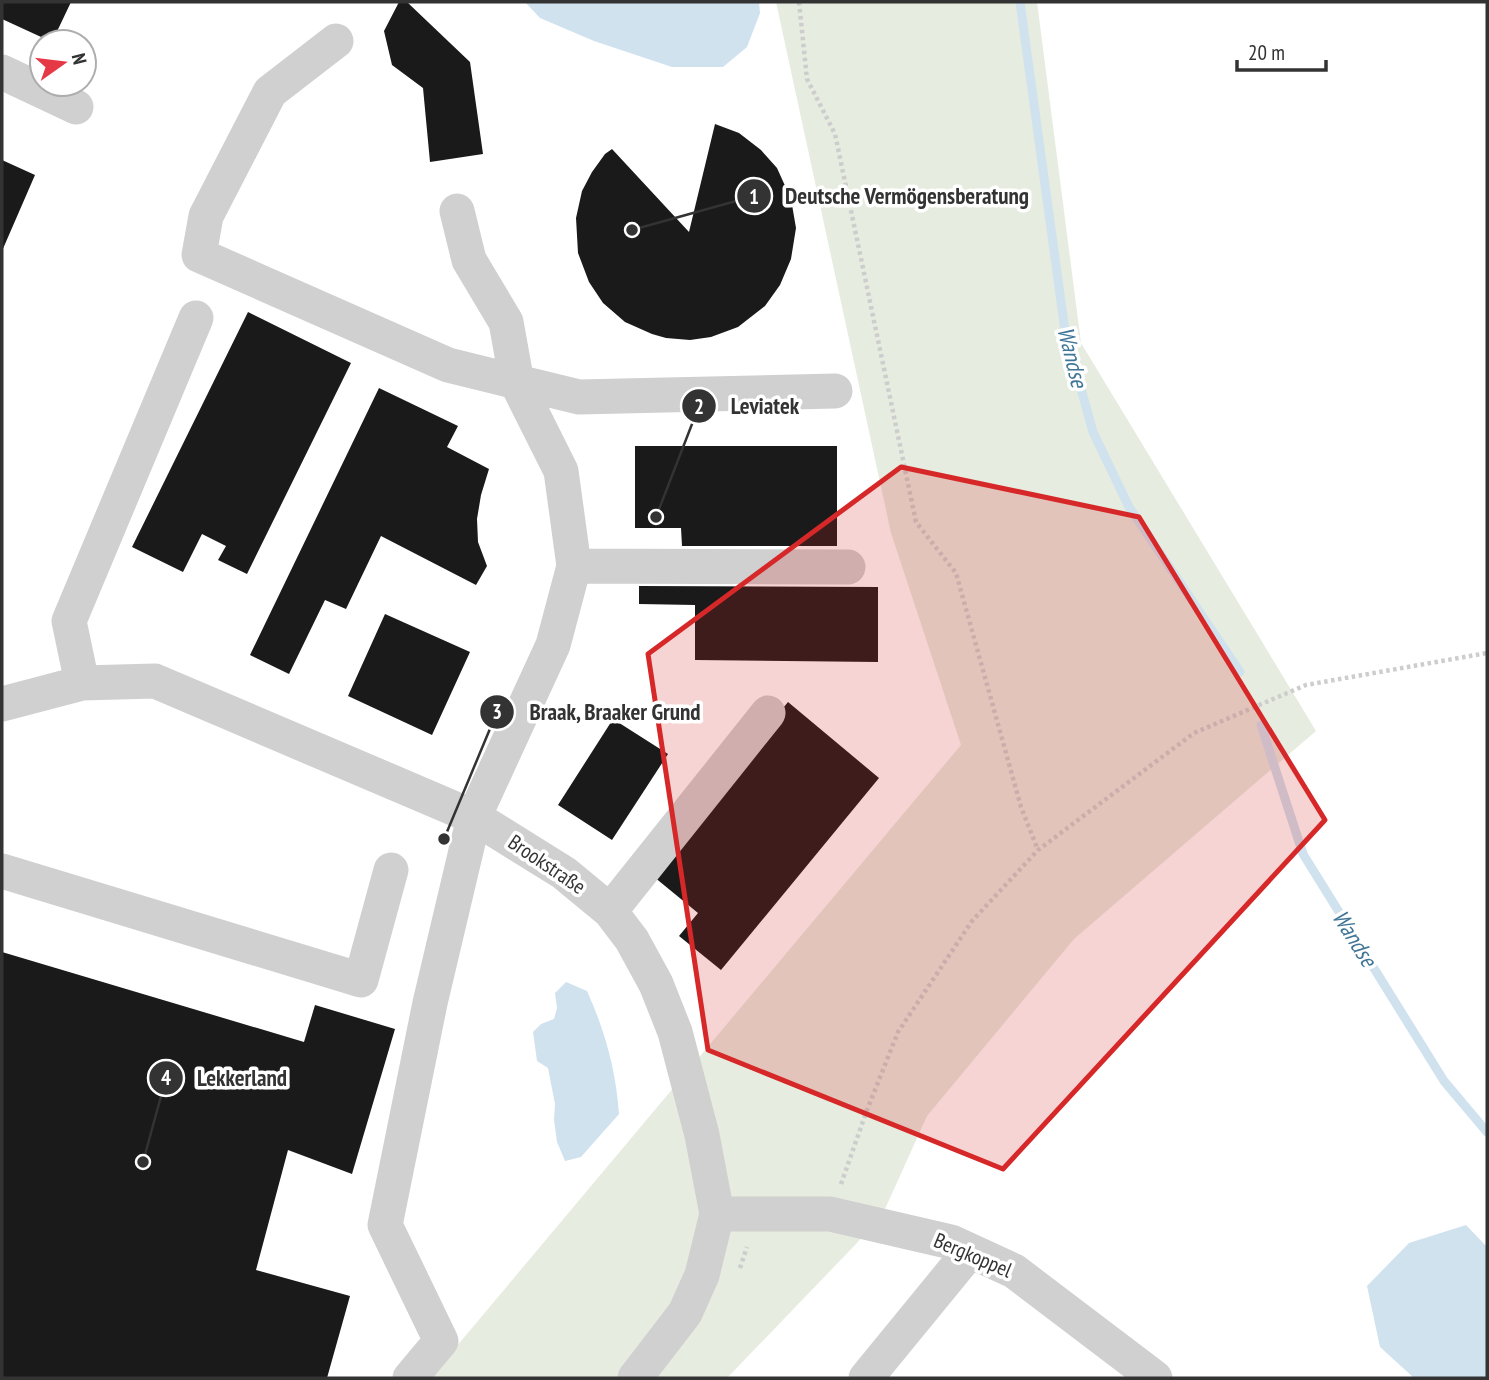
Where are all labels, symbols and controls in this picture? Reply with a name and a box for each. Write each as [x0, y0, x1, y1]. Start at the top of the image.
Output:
north arrow [28, 28, 98, 98]
scale bar [1237, 28, 1326, 72]
text: 20 m [1248, 39, 1285, 66]
text: N [67, 51, 92, 67]
callout: Deutsche Vermögensberatung [736, 174, 1044, 218]
text: Deutsche Vermögensberatung [785, 181, 1029, 210]
text: 1 [749, 183, 759, 210]
water label: Wandse [1052, 324, 1095, 392]
callout: Leviatek [681, 384, 813, 428]
text: Leviatek [731, 391, 800, 420]
text: 2 [694, 393, 704, 420]
callout: Braak, Braaker Grund [479, 690, 715, 734]
text: Braak, Braaker Grund [529, 697, 701, 726]
text: 3 [492, 698, 502, 725]
street label: Brookstraße [503, 828, 591, 900]
water label: Wandse [1326, 904, 1384, 973]
callout: Lekkerland [148, 1056, 301, 1100]
text: Lekkerland [197, 1063, 287, 1092]
text: 4 [161, 1064, 171, 1091]
street label: Bergkoppel [930, 1227, 1016, 1284]

